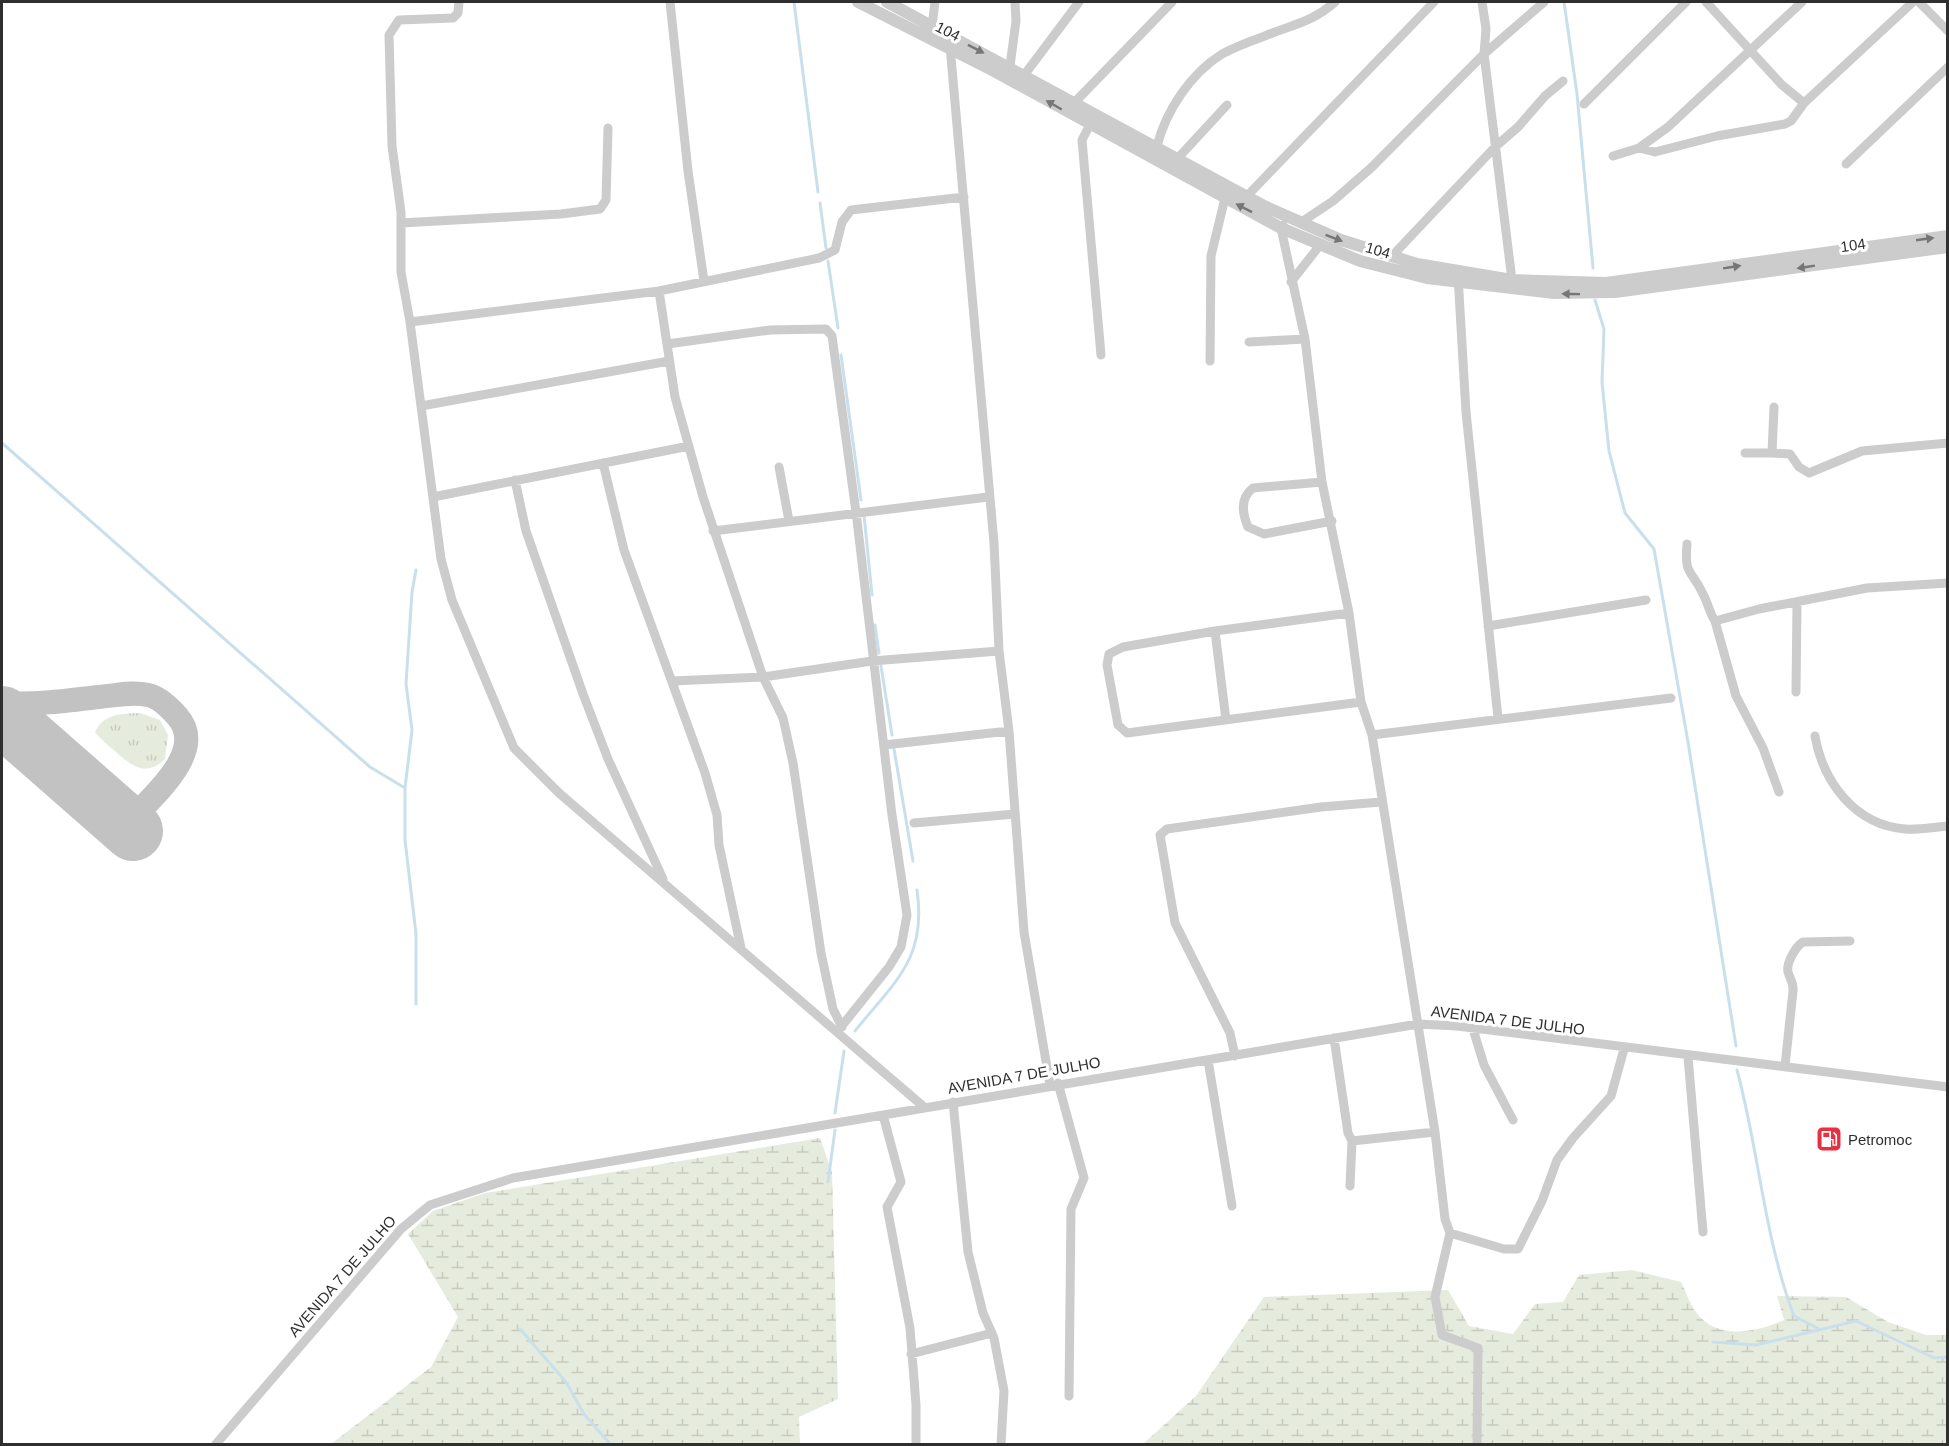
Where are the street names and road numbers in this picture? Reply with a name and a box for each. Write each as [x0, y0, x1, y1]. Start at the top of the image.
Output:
street label: 104 [933, 18, 963, 44]
street label: 104 [1839, 235, 1867, 255]
street label: 104 [1364, 238, 1392, 262]
street label: AVENIDA 7 DE JULHO [1430, 1002, 1586, 1038]
street label: AVENIDA 7 DE JULHO [946, 1053, 1102, 1097]
street label: AVENIDA 7 DE JULHO [285, 1212, 399, 1340]

